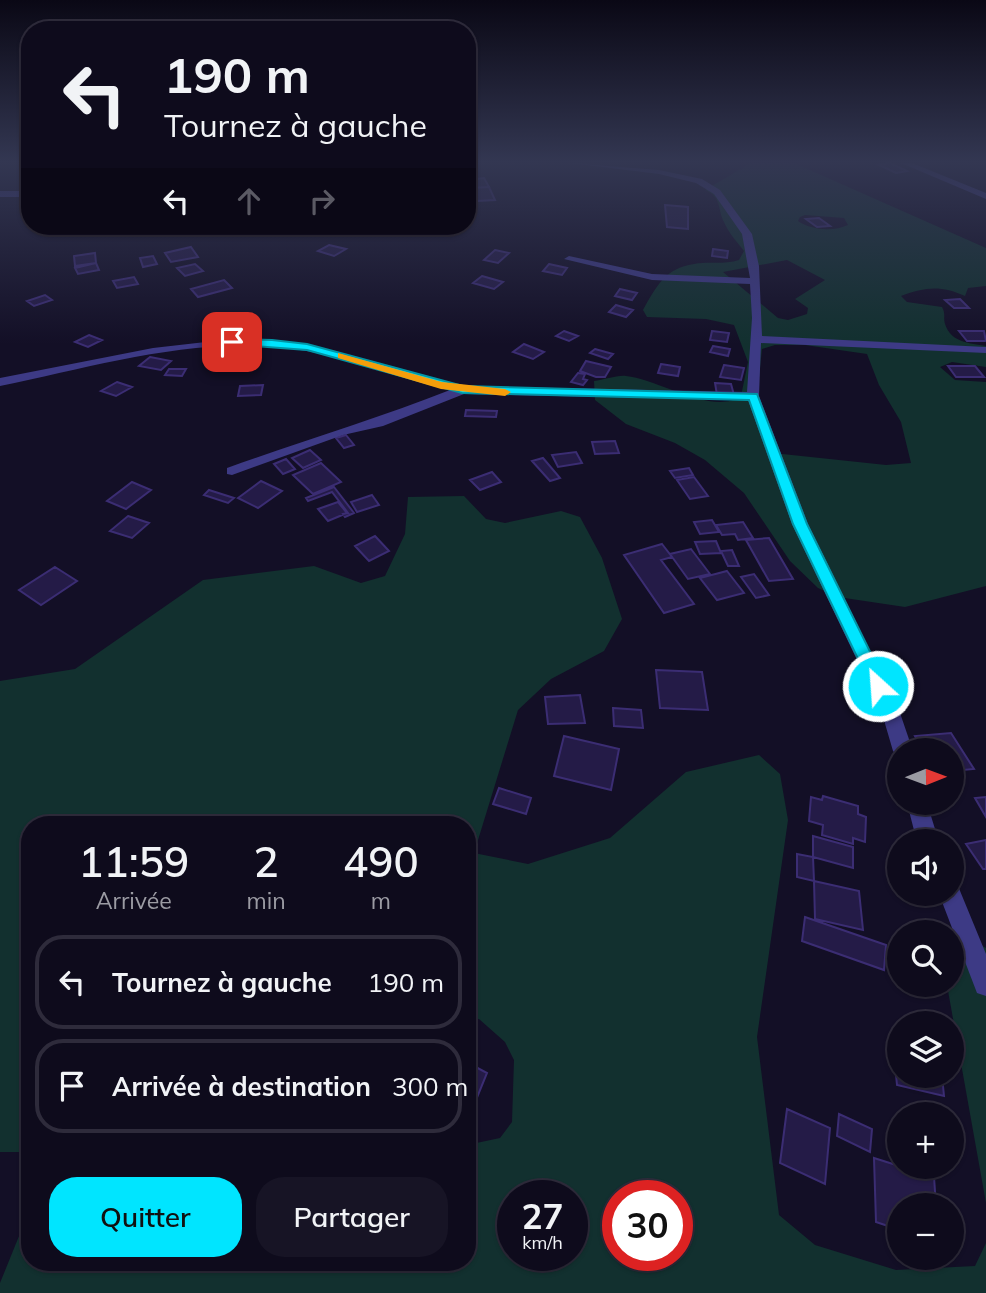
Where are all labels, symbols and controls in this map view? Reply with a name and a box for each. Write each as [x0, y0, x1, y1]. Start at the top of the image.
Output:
text: 190 m [164, 44, 310, 105]
icon: left [49, 49, 140, 140]
text: Tournez à gauche [164, 105, 427, 145]
icon: left [157, 182, 195, 220]
icon: ahead [230, 182, 268, 220]
icon: right [303, 182, 341, 220]
pin [202, 312, 262, 372]
icon: arrive [213, 323, 251, 361]
position arrow [841, 649, 915, 723]
north arrow [887, 738, 964, 816]
map controls [887, 738, 964, 1270]
button: sound [887, 829, 964, 906]
text: 11:59 [78, 835, 189, 888]
text: 2 [253, 835, 279, 888]
text: 490 [343, 835, 419, 888]
text: Arrivée [96, 886, 172, 915]
text: min [246, 886, 286, 915]
text: m [371, 886, 391, 915]
button: search [887, 920, 964, 997]
icon: left [53, 963, 91, 1001]
text: Tournez à gauche [112, 966, 332, 999]
text: 190 m [368, 966, 444, 999]
button: layers [887, 1011, 964, 1088]
icon: arrive [53, 1067, 91, 1105]
text: Arrivée à destination [112, 1070, 371, 1103]
text: 300 m [392, 1070, 468, 1103]
button: + [887, 1102, 964, 1179]
button: Quitter [49, 1177, 242, 1257]
button: Partager [256, 1177, 448, 1257]
speed limit sign: 30 [602, 1180, 693, 1271]
button: − [887, 1193, 964, 1270]
text: 27 [521, 1194, 564, 1238]
text: km/h [522, 1231, 563, 1254]

